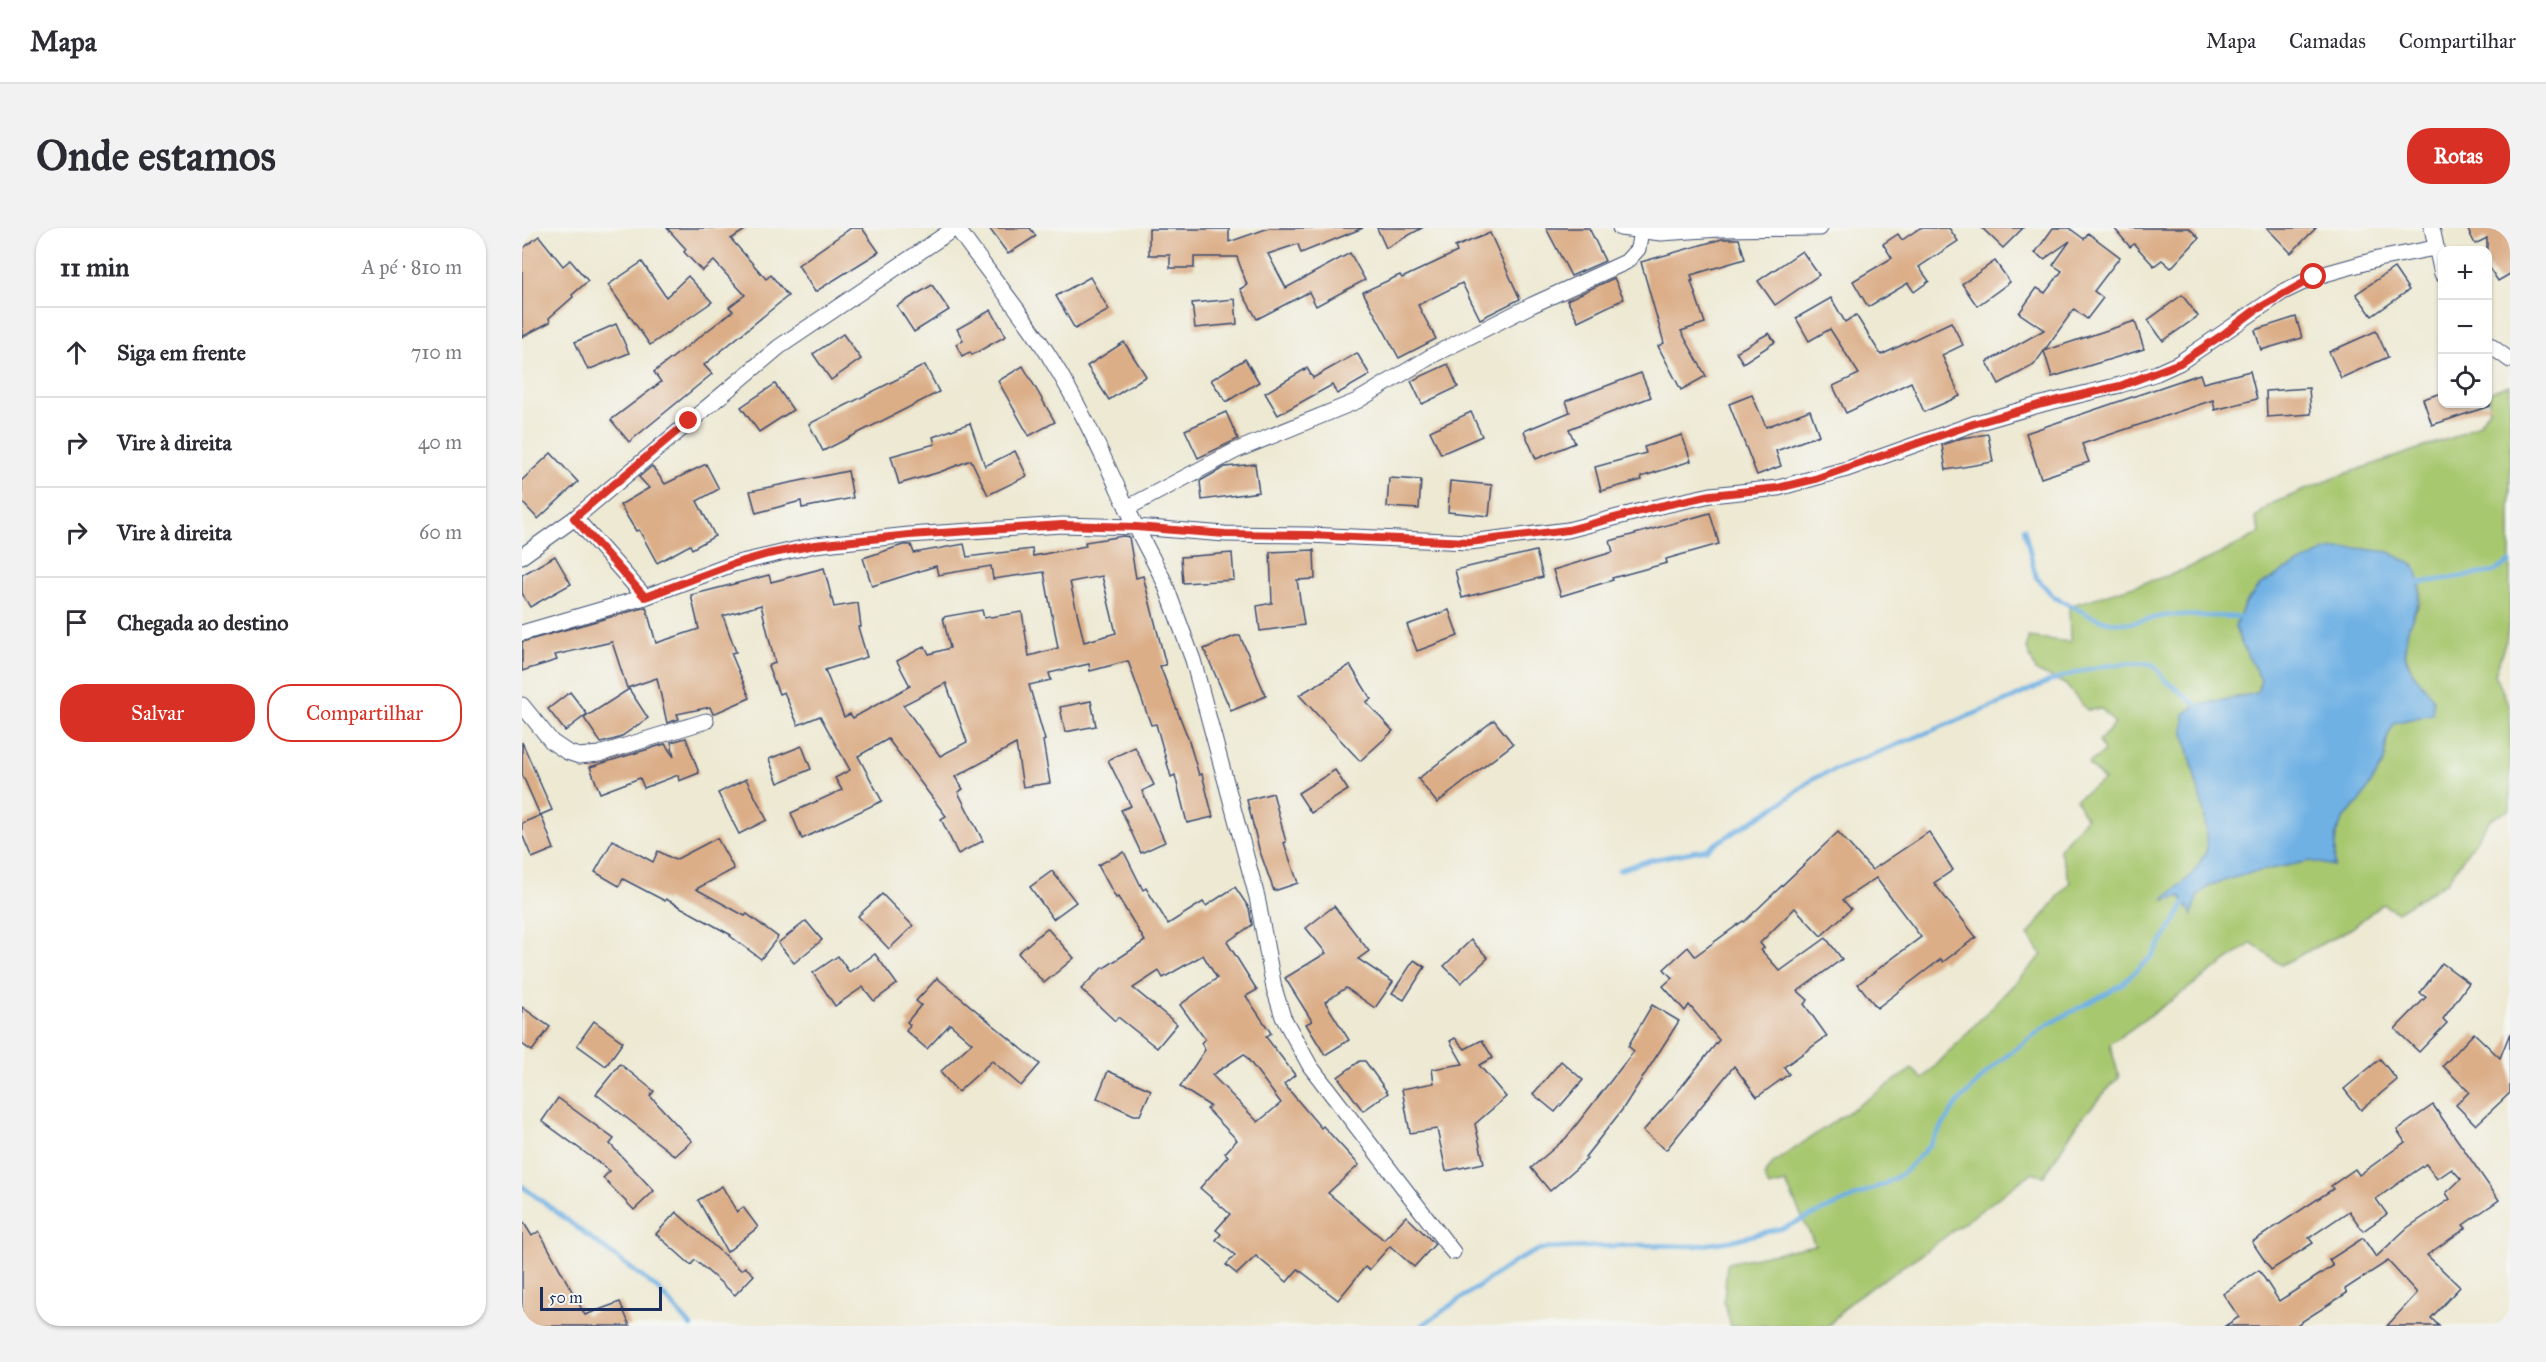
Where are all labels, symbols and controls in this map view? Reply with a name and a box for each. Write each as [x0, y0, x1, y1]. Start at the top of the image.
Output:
text: Mapa [30, 24, 97, 59]
text: Mapa [2206, 28, 2256, 54]
text: Camadas [2289, 28, 2366, 54]
text: Compartilhar [2399, 28, 2516, 54]
button: Rotas [2407, 128, 2510, 184]
text: Onde estamos [36, 130, 276, 182]
map controls [2438, 246, 2492, 408]
button: + [2438, 246, 2492, 300]
text: 11 min [60, 251, 129, 283]
text: A pé · 810 m [362, 255, 462, 279]
route start [2300, 263, 2326, 289]
button: − [2438, 300, 2492, 354]
icon: ahead [60, 336, 93, 369]
text: Siga em frente [117, 339, 246, 366]
text: 710 m [411, 340, 462, 364]
button: locate [2438, 354, 2492, 408]
route end [675, 407, 701, 433]
icon: right [60, 426, 93, 459]
text: Vire à direita [117, 429, 232, 456]
text: 40 m [418, 430, 462, 454]
icon: right [60, 516, 93, 549]
text: Vire à direita [117, 519, 232, 546]
text: 60 m [419, 520, 462, 544]
icon: arrive [60, 606, 93, 639]
text: Chegada ao destino [117, 609, 288, 636]
button: Salvar [60, 684, 255, 742]
button: Compartilhar [267, 684, 462, 742]
scale bar [540, 1284, 662, 1312]
text: 50 m [549, 1288, 583, 1307]

